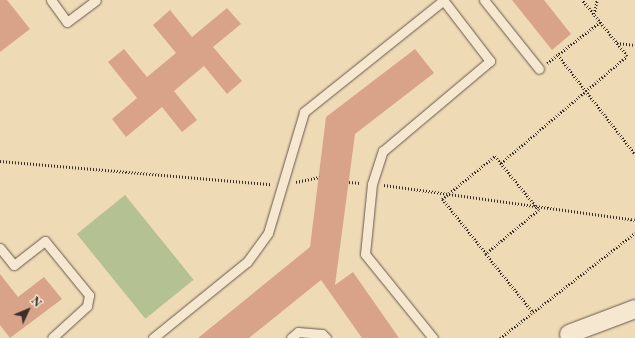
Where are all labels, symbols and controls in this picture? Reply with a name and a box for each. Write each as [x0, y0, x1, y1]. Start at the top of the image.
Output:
north arrow [8, 290, 48, 330]
text: N [29, 294, 45, 310]

